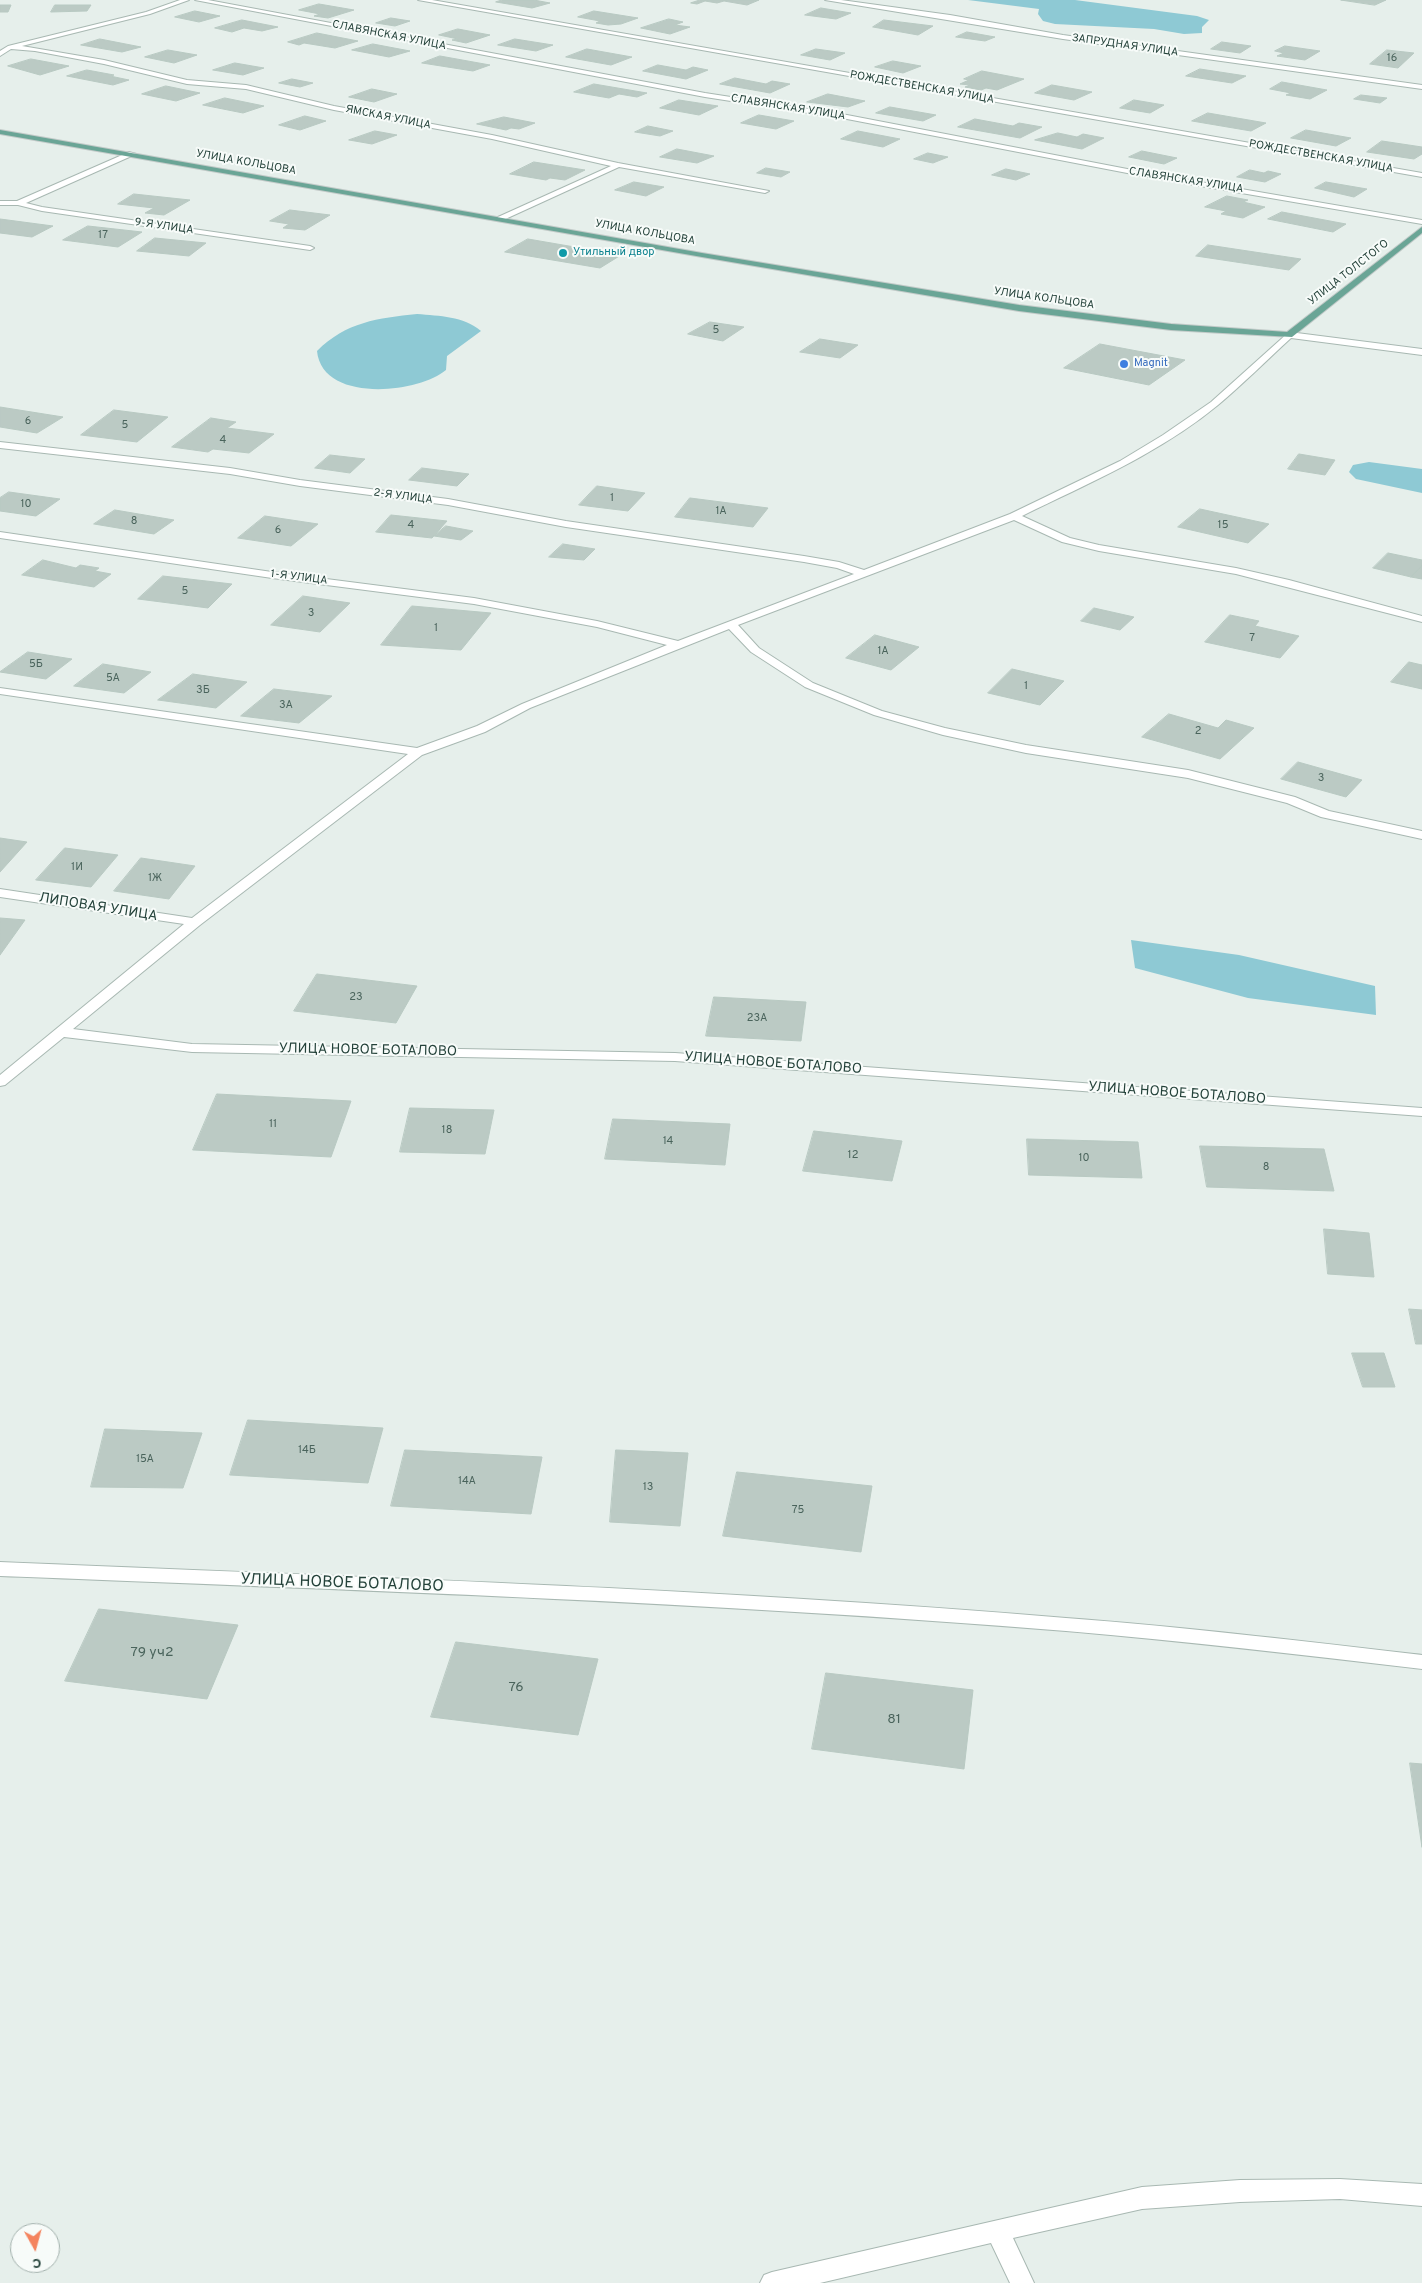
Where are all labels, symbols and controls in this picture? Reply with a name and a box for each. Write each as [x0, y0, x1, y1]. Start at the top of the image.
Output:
street label: СЛАВЯНСКАЯ УЛИЦА [331, 18, 447, 54]
street label: ЗАПРУДНАЯ УЛИЦА [1071, 32, 1179, 60]
house number: 16 [1387, 52, 1397, 66]
street label: РОЖДЕСТВЕНСКАЯ УЛИЦА [849, 69, 995, 107]
street label: СЛАВЯНСКАЯ УЛИЦА [730, 92, 846, 124]
street label: ЯМСКАЯ УЛИЦА [344, 103, 432, 133]
street label: РОЖДЕСТВЕНСКАЯ УЛИЦА [1248, 138, 1394, 176]
street label: УЛИЦА КОЛЬЦОВА [195, 148, 297, 178]
street label: СЛАВЯНСКАЯ УЛИЦА [1128, 165, 1244, 197]
street label: 9-Я УЛИЦА [134, 216, 194, 238]
street label: УЛИЦА КОЛЬЦОВА [594, 218, 696, 248]
house number: 17 [98, 229, 108, 243]
street label: УЛИЦА ТОЛСТОГО [1306, 237, 1392, 309]
place label: Утильный двор [573, 246, 655, 260]
marker: Утильный двор [557, 247, 569, 259]
street label: УЛИЦА КОЛЬЦОВА [993, 285, 1095, 313]
house number: 5 [713, 324, 719, 338]
place label: Magnit [1134, 357, 1168, 371]
marker: Magnit [1118, 358, 1130, 370]
house number: 6 [25, 415, 31, 429]
house number: 5 [122, 419, 128, 433]
house number: 4 [220, 434, 226, 448]
street label: 2-Я УЛИЦА [373, 487, 433, 507]
house number: 1 [610, 492, 614, 506]
house number: 10 [20, 498, 32, 512]
house number: 1А [715, 505, 727, 519]
house number: 8 [131, 515, 137, 529]
house number: 4 [408, 519, 414, 533]
house number: 15 [1218, 519, 1228, 533]
house number: 6 [275, 524, 281, 538]
street label: 1-Я УЛИЦА [270, 568, 328, 588]
house number: 5 [182, 585, 188, 599]
house number: 3 [308, 607, 314, 621]
house number: 1 [434, 622, 438, 636]
house number: 7 [1249, 632, 1255, 646]
house number: 1А [877, 645, 889, 659]
house number: 5Б [29, 658, 43, 672]
house number: 5А [106, 672, 120, 686]
house number: 1 [1024, 680, 1028, 694]
house number: 3Б [196, 684, 210, 698]
house number: 3А [279, 699, 293, 713]
house number: 2 [1195, 725, 1201, 739]
house number: 3 [1318, 772, 1324, 786]
house number: 1И [71, 861, 83, 875]
house number: 1Ж [148, 872, 162, 886]
street label: ЛИПОВАЯ УЛИЦА [37, 890, 159, 926]
house number: 23 [349, 991, 363, 1005]
house number: 23А [747, 1012, 767, 1026]
street label: УЛИЦА НОВОЕ БОТАЛОВО [279, 1041, 457, 1061]
street label: УЛИЦА НОВОЕ БОТАЛОВО [684, 1049, 862, 1079]
street label: УЛИЦА НОВОЕ БОТАЛОВО [1088, 1079, 1266, 1109]
house number: 11 [269, 1118, 277, 1132]
house number: 18 [442, 1124, 452, 1138]
house number: 14 [663, 1135, 673, 1149]
house number: 12 [848, 1149, 858, 1163]
house number: 10 [1078, 1152, 1090, 1166]
house number: 8 [1263, 1161, 1269, 1175]
house number: 14Б [298, 1444, 316, 1458]
house number: 15А [136, 1453, 154, 1467]
house number: 14А [458, 1475, 476, 1489]
house number: 13 [643, 1481, 653, 1495]
house number: 75 [792, 1504, 804, 1518]
street label: УЛИЦА НОВОЕ БОТАЛОВО [240, 1571, 444, 1597]
house number: 79 уч2 [130, 1645, 174, 1661]
house number: 76 [509, 1680, 523, 1696]
house number: 81 [887, 1712, 901, 1728]
north arrow [10, 2223, 60, 2273]
text: С [31, 2253, 42, 2271]

